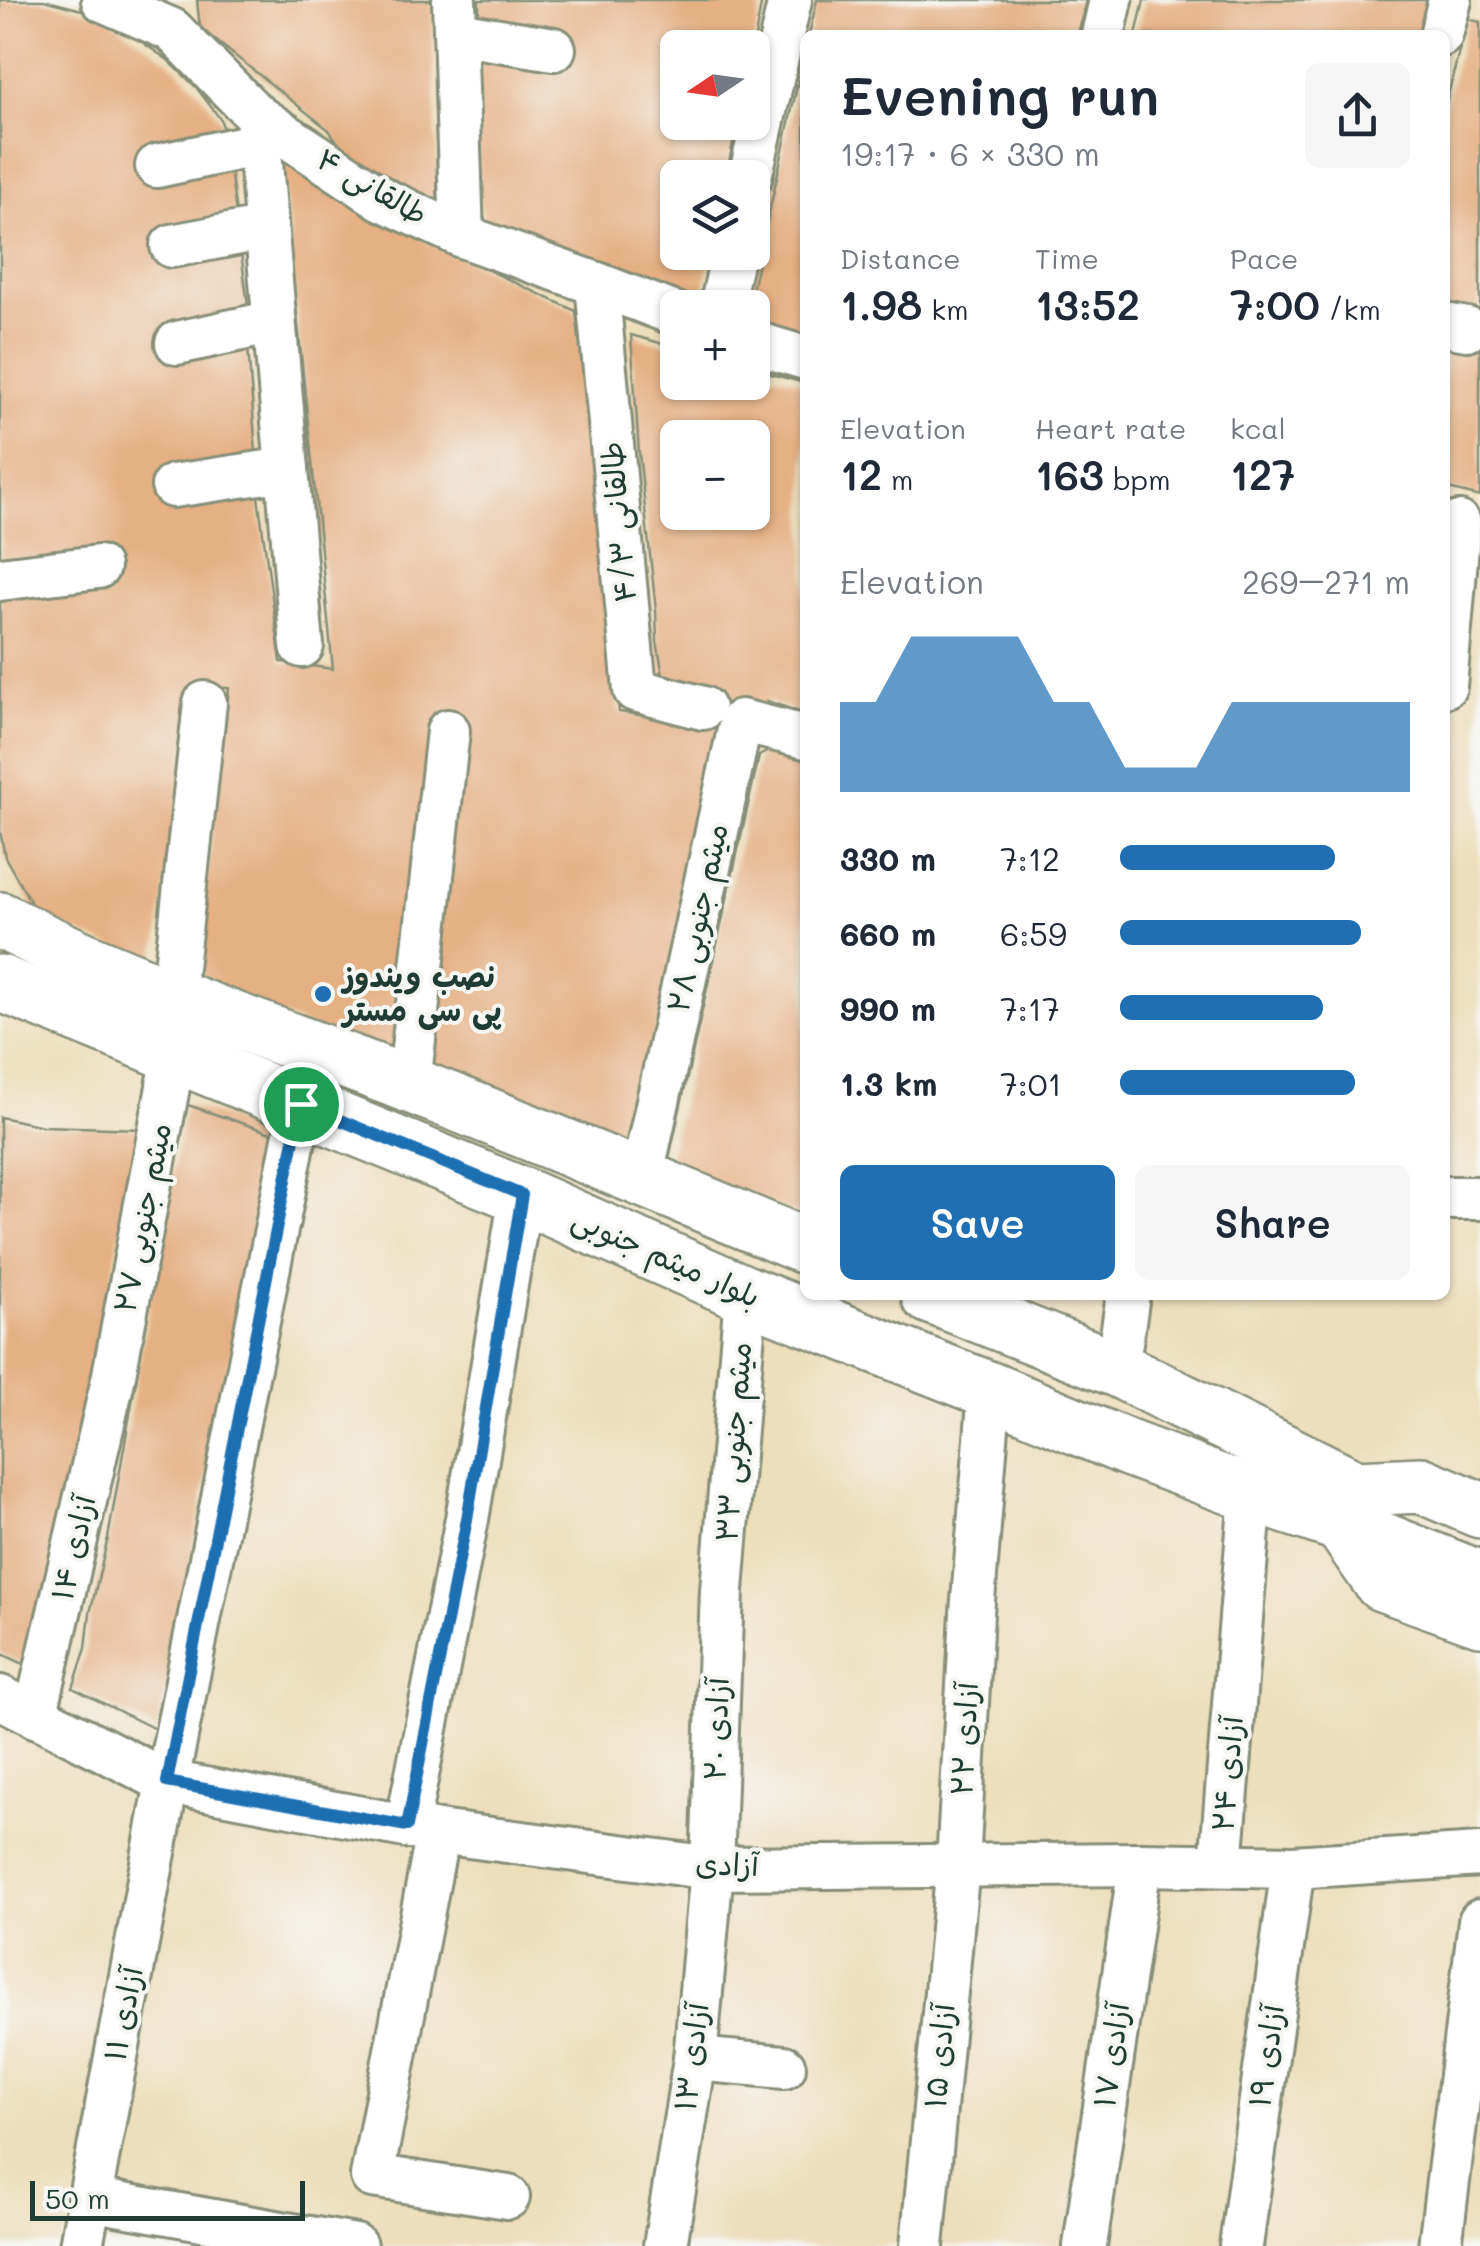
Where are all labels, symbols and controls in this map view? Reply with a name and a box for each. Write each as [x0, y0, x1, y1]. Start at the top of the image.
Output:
north arrow [660, 30, 770, 140]
map controls [660, 30, 770, 530]
text: Evening run [840, 58, 1159, 130]
button: share [1305, 63, 1410, 168]
text: 19:17 · 6 × 330 m [840, 132, 1100, 174]
street label: طالقانی ۴ [310, 138, 435, 234]
button: layers [660, 160, 770, 270]
text: Distance [840, 240, 961, 276]
text: Time [1035, 240, 1099, 276]
text: Pace [1230, 240, 1298, 276]
text: 1.98 [840, 276, 922, 331]
text: 13:52 [1035, 276, 1140, 331]
text: 7:00 [1230, 276, 1320, 331]
button: + [660, 290, 770, 400]
text: km [922, 291, 969, 327]
text: /km [1320, 291, 1381, 327]
text: Elevation [840, 410, 966, 446]
text: Heart rate [1035, 410, 1186, 446]
text: kcal [1230, 410, 1286, 446]
button: − [660, 420, 770, 530]
street label: طالقانی ۴/۳ [590, 440, 645, 604]
text: 12 [840, 446, 882, 501]
text: 163 [1035, 446, 1104, 501]
text: 127 [1230, 446, 1295, 501]
text: m [882, 461, 913, 497]
text: bpm [1104, 461, 1170, 497]
text: Elevation [840, 560, 984, 602]
text: 269–271 m [1242, 560, 1410, 602]
street label: میثم جنوبی ۲۸ [656, 819, 740, 1017]
text: 330 m [840, 837, 936, 879]
text: 7:12 [1000, 837, 1060, 879]
text: 660 m [840, 912, 936, 954]
text: 6:59 [1000, 912, 1067, 954]
place label: نصب ویندوز پی سی مستر [340, 955, 502, 1030]
marker: نصب ویندوز پی سی مستر [312, 983, 334, 1005]
text: 990 m [840, 987, 936, 1029]
text: 7:17 [1000, 987, 1060, 1029]
pin [259, 1062, 344, 1147]
text: 1.3 km [840, 1062, 937, 1104]
text: 7:01 [1000, 1062, 1062, 1104]
icon: arrive [274, 1077, 329, 1132]
street label: میثم جنوبی ۲۷ [103, 1119, 183, 1317]
button: Save [840, 1165, 1115, 1280]
button: Share [1135, 1165, 1410, 1280]
street label: بلوار میثم جنوبی [565, 1197, 767, 1319]
street label: میثم جنوبی ۳۳ [705, 1341, 763, 1543]
street label: آزادی ۱۴ [41, 1490, 104, 1604]
street label: آزادی ۲۰ [693, 1675, 737, 1781]
street label: آزادی ۲۲ [940, 1680, 986, 1797]
street label: آزادی ۲۴ [1201, 1713, 1251, 1833]
street label: آزادی [695, 1842, 761, 1884]
street label: آزادی ۱۱ [93, 1962, 151, 2064]
street label: آزادی ۱۷ [1083, 1998, 1137, 2110]
street label: آزادی ۱۳ [664, 1999, 717, 2113]
street label: آزادی ۱۵ [914, 2000, 963, 2110]
street label: آزادی ۱۹ [1238, 2000, 1292, 2109]
scale bar [30, 2176, 305, 2220]
text: 50 m [45, 2180, 110, 2216]

